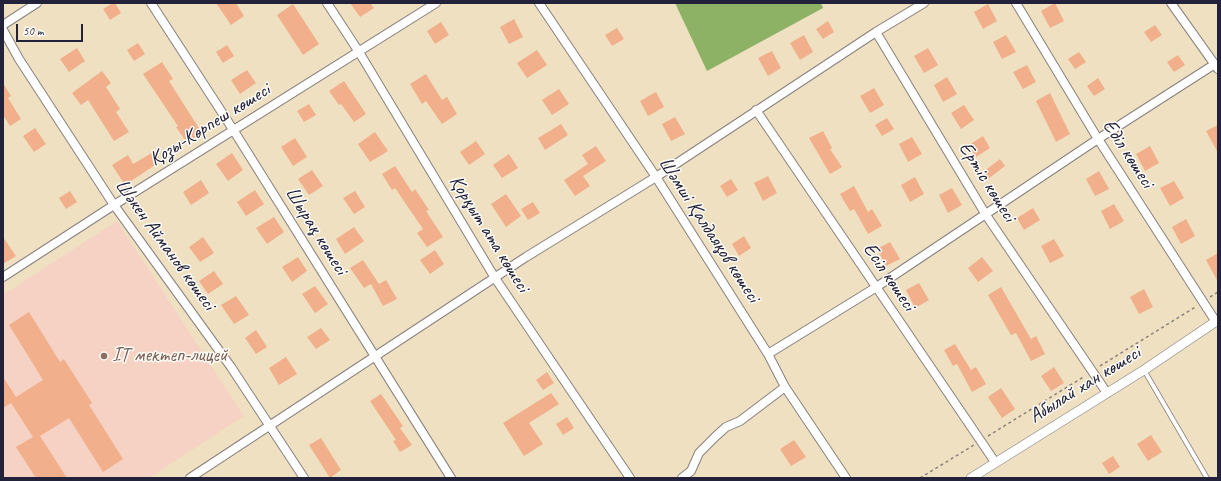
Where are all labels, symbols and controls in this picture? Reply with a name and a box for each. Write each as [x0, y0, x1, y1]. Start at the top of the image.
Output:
scale bar [18, 16, 85, 42]
text: 50 m [23, 23, 43, 39]
street label: Қозы-Көрпеш көшесі [145, 78, 275, 172]
street label: Еділ көшесі [1097, 115, 1159, 193]
street label: Ертіс көшесі [953, 138, 1021, 226]
street label: Шәмші Қалдаяқов көшесі [653, 153, 765, 307]
street label: Қорқыт ата көшесі [443, 171, 535, 297]
street label: Шәкен Айманов көшесі [109, 175, 221, 315]
street label: Шырақ көшесі [280, 183, 352, 279]
street label: Есіл көшесі [857, 238, 921, 316]
street label: Абылай хан көшесі [1025, 341, 1145, 429]
place label: IT мектеп-лицей [112, 344, 227, 368]
marker: IT мектеп-лицей [99, 351, 109, 361]

